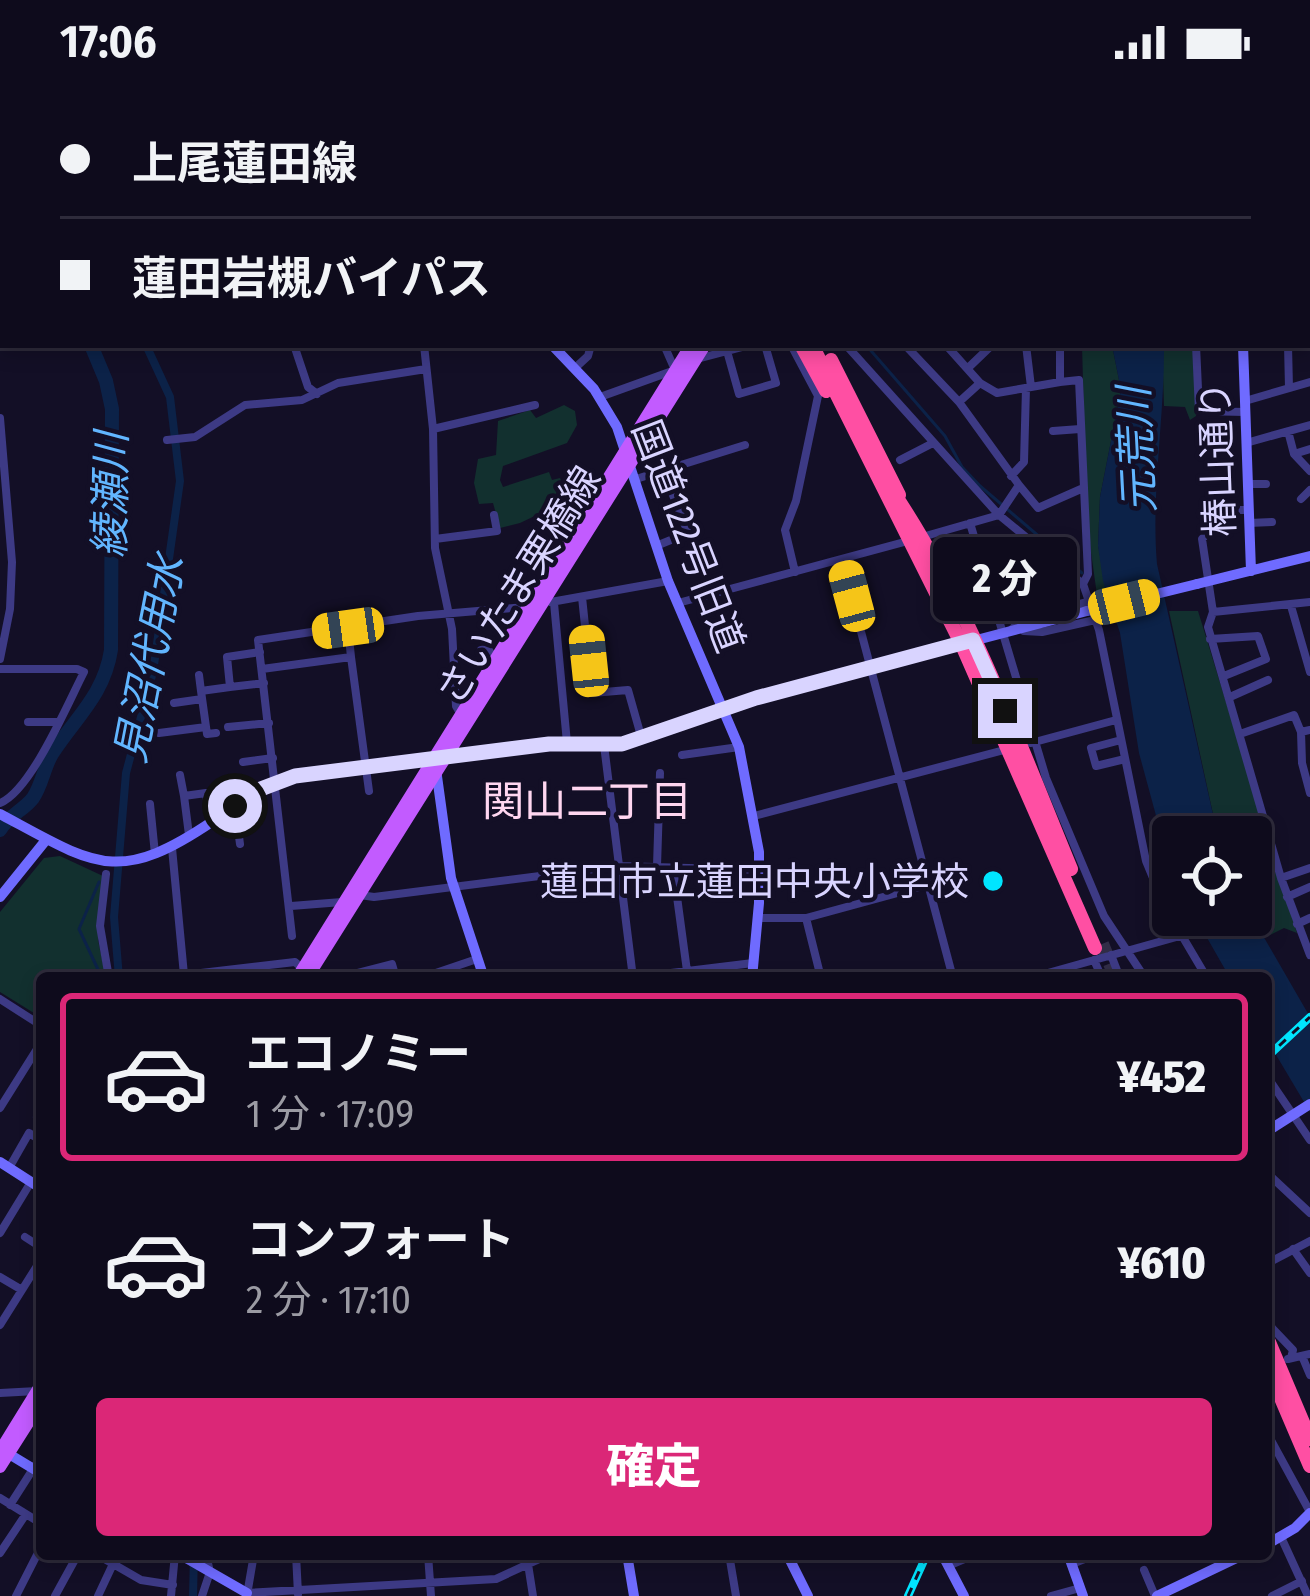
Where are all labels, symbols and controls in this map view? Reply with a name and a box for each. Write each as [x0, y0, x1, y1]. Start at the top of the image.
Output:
text: 17:06 [60, 15, 157, 69]
text: 上尾蓮田線 [132, 137, 357, 191]
text: 蓮田岩槻バイパス [132, 252, 491, 306]
street label: 椿山通り [1192, 380, 1244, 538]
water label: 元荒川 [1109, 382, 1165, 514]
street label: 国道122号旧道 [623, 414, 753, 659]
water label: 綾瀬川 [85, 428, 137, 558]
street label: さいたま栗橋線 [427, 458, 610, 713]
callout: 2 分 [933, 537, 1077, 621]
water label: 見沼代用水 [105, 547, 195, 767]
text: 2 分 [972, 556, 1038, 602]
car [825, 557, 879, 635]
car [1085, 576, 1163, 628]
car [310, 605, 386, 651]
car [567, 623, 611, 699]
route end [978, 684, 1032, 738]
district label: 関山二丁目 [482, 777, 692, 827]
route start [208, 779, 262, 833]
map controls [1152, 816, 1272, 936]
button: locate [1152, 816, 1272, 936]
place label: 蓮田市立蓮田中央小学校 [540, 859, 969, 905]
marker: 蓮田市立蓮田中央小学校 [980, 868, 1006, 894]
icon: car [102, 1023, 210, 1131]
text: エコノミー [246, 1027, 471, 1081]
text: ¥452 [1117, 1050, 1206, 1104]
text: 1 分 · 17:09 [246, 1091, 414, 1137]
icon: car [102, 1209, 210, 1317]
text: コンフォート [246, 1213, 515, 1267]
text: ¥610 [1118, 1236, 1206, 1290]
text: 2 分 · 17:10 [246, 1277, 411, 1323]
button: 確定 [96, 1398, 1212, 1536]

